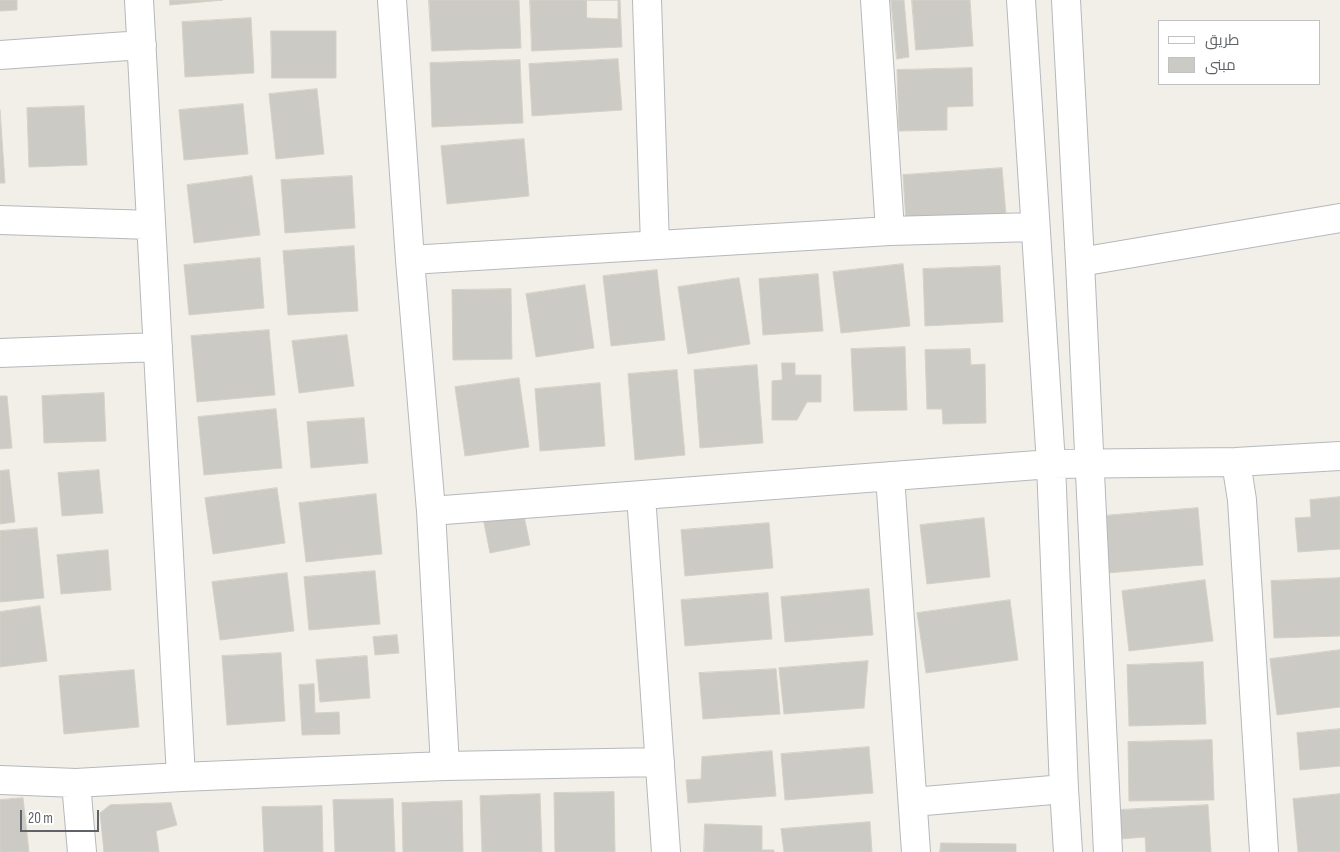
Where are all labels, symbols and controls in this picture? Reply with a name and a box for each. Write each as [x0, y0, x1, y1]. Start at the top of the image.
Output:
legend [1158, 20, 1320, 85]
text: طريق [1205, 31, 1239, 50]
text: مبنى [1205, 56, 1236, 75]
scale bar [22, 800, 101, 832]
text: 20 m [28, 809, 53, 828]

